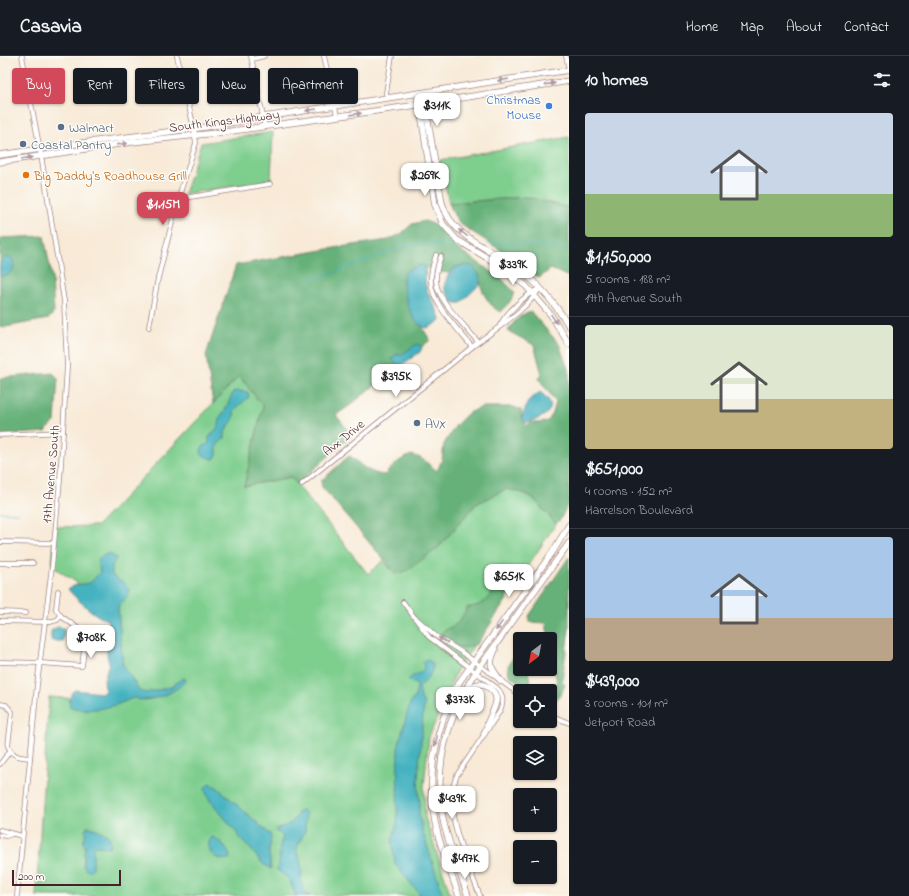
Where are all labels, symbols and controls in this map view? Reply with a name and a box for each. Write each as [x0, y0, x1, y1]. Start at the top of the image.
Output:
text: Casavia [20, 14, 82, 41]
text: Home [686, 17, 718, 38]
text: Map [740, 17, 764, 38]
text: About [786, 17, 822, 38]
text: Contact [844, 17, 889, 38]
chip: Buy [12, 68, 65, 104]
chip: Rent [73, 68, 127, 104]
chip: Filters [135, 68, 199, 104]
chip: New [207, 68, 260, 104]
chip: Apartment [268, 68, 358, 104]
text: 10 homes [585, 68, 648, 93]
icon: filters [871, 69, 893, 91]
one-way arrow [497, 77, 509, 83]
one-way arrow [544, 81, 556, 87]
place label: Christmas Mouse [487, 91, 541, 125]
pin: $311K [409, 93, 465, 127]
text: $311K [423, 96, 451, 115]
marker: Christmas Mouse [544, 101, 554, 111]
street label: South Kings Highway [168, 105, 281, 139]
one-way arrow [304, 107, 317, 113]
one-way arrow [350, 111, 362, 117]
place label: Walmart [69, 119, 114, 138]
marker: Walmart [56, 122, 66, 132]
place label: Coastal Pantry [31, 136, 111, 156]
marker: Coastal Pantry [18, 139, 28, 149]
icon: home [703, 139, 775, 211]
one-way arrow [116, 141, 128, 147]
one-way arrow [20, 155, 33, 161]
pin: $269K [397, 163, 453, 197]
text: $269K [410, 166, 440, 185]
place label: Big Daddy's Roadhouse Grill [33, 167, 187, 187]
marker: Big Daddy's Roadhouse Grill [21, 170, 31, 180]
pin: $1.15M [130, 192, 196, 226]
text: $1.15M [146, 195, 180, 214]
one-way arrow [457, 229, 468, 237]
text: $1,150,000 [585, 245, 651, 270]
pin: $339K [485, 252, 541, 286]
text: $339K [499, 255, 527, 274]
text: 5 rooms · 188 m² [585, 270, 670, 289]
text: 19th Avenue South [585, 289, 682, 308]
one-way arrow [550, 313, 558, 324]
icon: home [703, 351, 775, 423]
pin: $395K [368, 364, 424, 398]
text: $395K [381, 367, 411, 386]
street label: Avx Drive [319, 415, 369, 461]
place label: AVX [425, 415, 447, 434]
marker: AVX [412, 418, 422, 428]
street label: 17th Avenue South [38, 424, 65, 524]
text: $651,000 [585, 457, 643, 482]
text: 4 rooms · 152 m² [585, 482, 672, 501]
text: Harrelson Boulevard [585, 501, 693, 520]
icon: home [703, 563, 775, 635]
pin: $651K [481, 564, 537, 598]
text: $651K [493, 567, 525, 586]
one-way arrow [495, 620, 503, 631]
pin: $708K [63, 625, 119, 659]
text: $708K [76, 628, 106, 647]
north arrow [513, 632, 557, 676]
map controls [513, 632, 557, 884]
one-way arrow [438, 636, 448, 644]
text: $439,000 [585, 669, 639, 694]
button: locate [513, 684, 557, 728]
pin: $373K [432, 687, 488, 721]
text: $373K [445, 690, 475, 709]
text: 3 rooms · 101 m² [585, 694, 668, 713]
text: Jetport Road [585, 713, 655, 732]
one-way arrow [433, 735, 439, 747]
button: layers [513, 736, 557, 780]
pin: $439K [424, 786, 480, 820]
button: + [513, 788, 557, 832]
text: $439K [438, 789, 466, 808]
button: − [513, 840, 557, 884]
pin: $497K [437, 846, 493, 880]
text: $497K [451, 849, 479, 868]
scale bar [12, 868, 121, 887]
text: 200 m [18, 869, 44, 885]

